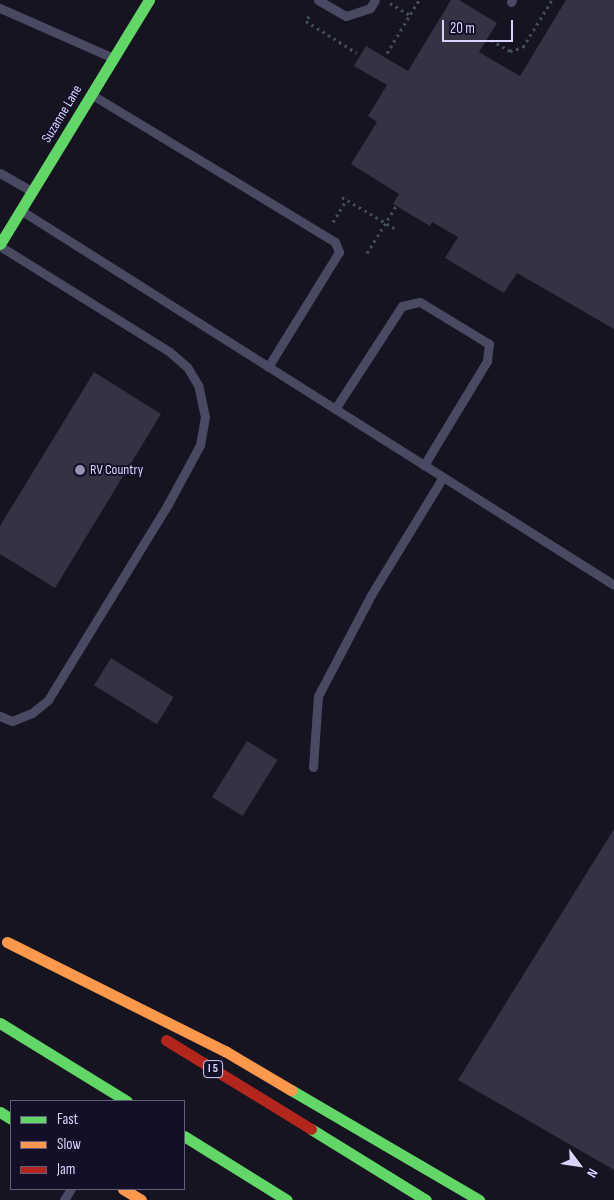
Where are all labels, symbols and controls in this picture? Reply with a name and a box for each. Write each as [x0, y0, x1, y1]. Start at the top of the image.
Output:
scale bar [444, 10, 515, 42]
text: 20 m [450, 19, 475, 38]
street label: Suzanne Lane [38, 82, 86, 146]
place label: RV Country [90, 462, 143, 478]
marker: RV Country [74, 464, 86, 476]
road number: I 5 [203, 1060, 223, 1078]
legend [10, 1100, 185, 1190]
text: Fast [57, 1110, 78, 1129]
text: Slow [57, 1135, 81, 1154]
north arrow [554, 1140, 604, 1190]
text: Jam [57, 1160, 75, 1179]
text: N [583, 1165, 602, 1181]

